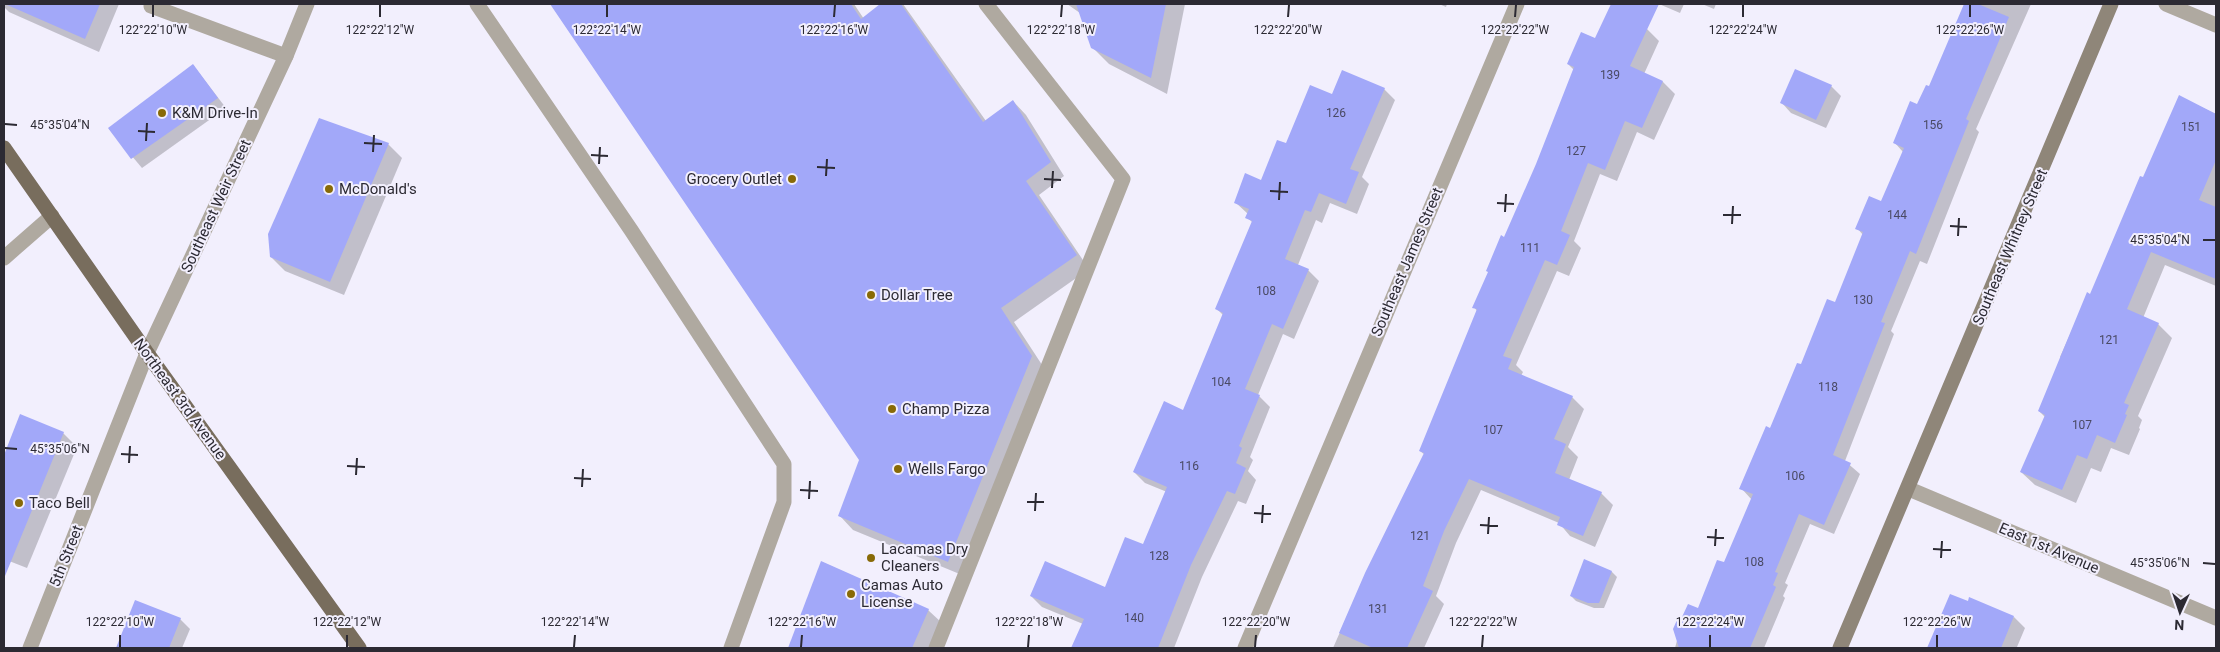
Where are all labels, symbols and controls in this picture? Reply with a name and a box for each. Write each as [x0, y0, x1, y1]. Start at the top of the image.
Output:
text: 122°22'10"W [119, 23, 187, 37]
text: 122°22'12"W [346, 23, 414, 37]
text: 122°22'14"W [573, 23, 641, 37]
text: 122°22'16"W [800, 23, 868, 37]
text: 122°22'18"W [1027, 23, 1095, 37]
text: 122°22'20"W [1254, 23, 1322, 37]
text: 122°22'22"W [1481, 23, 1549, 37]
text: 122°22'24"W [1709, 23, 1777, 37]
text: 122°22'26"W [1936, 23, 2004, 37]
house number: 139 [1600, 68, 1620, 82]
place label: K&M Drive-In [172, 104, 258, 122]
house number: 126 [1326, 106, 1346, 120]
marker: K&M Drive-In [156, 107, 168, 119]
text: 45°35'04"N [30, 118, 90, 132]
house number: 156 [1923, 118, 1943, 132]
house number: 151 [2181, 120, 2201, 134]
street label: Southeast Weir Street [177, 137, 255, 275]
house number: 127 [1566, 144, 1586, 158]
street label: Southeast Whitney Street [1969, 166, 2051, 328]
place label: Grocery Outlet [686, 170, 782, 188]
marker: Grocery Outlet [786, 173, 798, 185]
place label: McDonald's [339, 180, 417, 198]
marker: McDonald's [323, 183, 335, 195]
street label: Southeast James Street [1367, 185, 1447, 339]
house number: 144 [1887, 208, 1907, 222]
text: 45°35'04"N [2130, 233, 2190, 247]
house number: 111 [1520, 241, 1540, 255]
house number: 108 [1256, 284, 1276, 298]
place label: Dollar Tree [881, 286, 953, 304]
marker: Dollar Tree [865, 289, 877, 301]
house number: 130 [1853, 293, 1873, 307]
house number: 121 [2099, 333, 2119, 347]
street label: Northeast 3rd Avenue [130, 335, 230, 463]
house number: 104 [1211, 375, 1231, 389]
house number: 118 [1818, 380, 1838, 394]
place label: Champ Pizza [902, 400, 990, 418]
marker: Champ Pizza [886, 403, 898, 415]
house number: 107 [2072, 418, 2092, 432]
house number: 107 [1483, 423, 1503, 437]
text: 45°35'06"N [30, 442, 90, 456]
house number: 116 [1179, 459, 1199, 473]
place label: Wells Fargo [908, 460, 986, 478]
marker: Wells Fargo [892, 463, 904, 475]
house number: 106 [1785, 469, 1805, 483]
place label: Taco Bell [29, 494, 90, 512]
marker: Taco Bell [13, 497, 25, 509]
street label: East 1st Avenue [1996, 519, 2102, 577]
street label: 5th Street [45, 522, 87, 589]
house number: 121 [1410, 529, 1430, 543]
place label: Lacamas Dry Cleaners [881, 540, 968, 575]
house number: 128 [1149, 549, 1169, 563]
marker: Lacamas Dry Cleaners [865, 552, 877, 564]
house number: 108 [1744, 555, 1764, 569]
text: 45°35'06"N [2130, 556, 2190, 570]
place label: Camas Auto License [861, 576, 943, 611]
north arrow [2155, 587, 2205, 637]
marker: Camas Auto License [845, 588, 857, 600]
house number: 131 [1368, 602, 1388, 616]
house number: 140 [1124, 611, 1144, 625]
text: 122°22'10"W [86, 615, 154, 629]
text: 122°22'12"W [313, 615, 381, 629]
text: 122°22'14"W [541, 615, 609, 629]
text: 122°22'16"W [768, 615, 836, 629]
text: 122°22'18"W [995, 615, 1063, 629]
text: 122°22'20"W [1222, 615, 1290, 629]
text: 122°22'22"W [1449, 615, 1517, 629]
text: 122°22'24"W [1676, 615, 1744, 629]
text: 122°22'26"W [1903, 615, 1971, 629]
text: N [2174, 617, 2185, 633]

